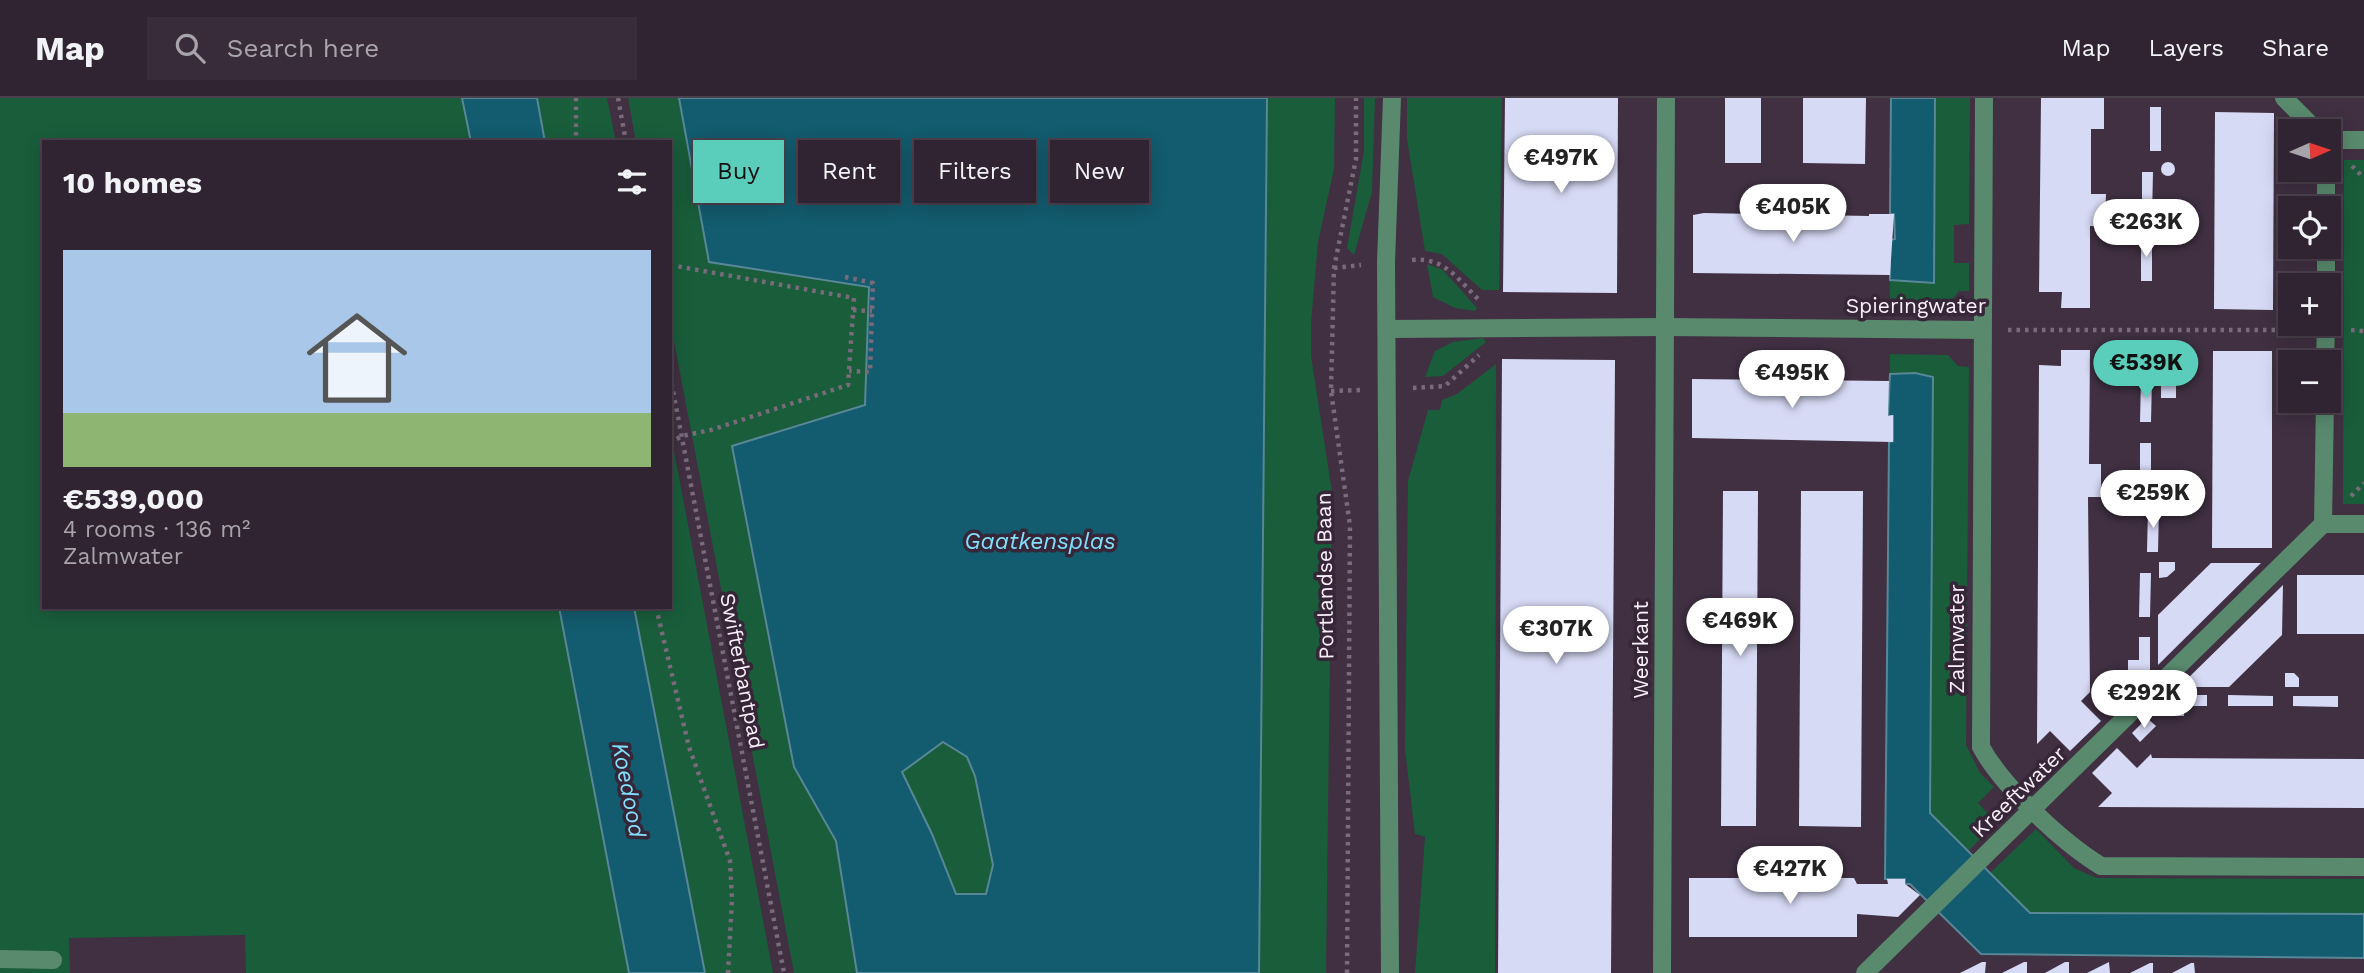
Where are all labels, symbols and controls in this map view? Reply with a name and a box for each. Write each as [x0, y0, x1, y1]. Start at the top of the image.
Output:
search box [147, 17, 637, 80]
text: Map [35, 29, 105, 68]
icon: search [171, 29, 209, 67]
text: Search here [227, 33, 379, 63]
text: Map [2062, 34, 2110, 62]
text: Layers [2148, 34, 2224, 62]
text: Share [2262, 34, 2329, 62]
north arrow [2278, 119, 2342, 182]
map controls [2278, 119, 2341, 413]
pin: €497K [1512, 136, 1610, 195]
chip: Buy [693, 140, 784, 203]
chip: Rent [798, 140, 900, 203]
chip: Filters [914, 140, 1036, 203]
chip: New [1050, 140, 1149, 203]
text: €497K [1524, 144, 1598, 171]
icon: filters [613, 163, 651, 201]
text: 10 homes [63, 165, 202, 200]
pin: €405K [1744, 184, 1842, 244]
text: €405K [1755, 193, 1831, 220]
button: locate [2278, 196, 2341, 259]
pin: €263K [2097, 200, 2195, 259]
text: €263K [2109, 208, 2183, 235]
button: + [2278, 273, 2341, 336]
street label: Spieringwater [1846, 293, 1987, 318]
icon: home [294, 295, 420, 421]
pin: €539K [2097, 341, 2195, 400]
text: €539K [2109, 349, 2183, 376]
pin: €495K [1743, 350, 1841, 410]
button: − [2278, 350, 2341, 413]
text: €495K [1755, 359, 1829, 386]
pin: €259K [2104, 470, 2202, 530]
text: €259K [2116, 479, 2190, 506]
text: €539,000 [63, 481, 204, 516]
street label: Portlandse Baan [1311, 492, 1338, 660]
text: 4 rooms · 136 m² [63, 516, 251, 543]
water label: Gaatkensplas [964, 528, 1116, 555]
text: Zalmwater [63, 543, 183, 570]
street label: Zalmwater [1944, 584, 1969, 694]
street label: Swifterbantpad [715, 591, 770, 751]
pin: €469K [1691, 598, 1789, 658]
street label: Weerkant [1628, 601, 1653, 699]
pin: €307K [1507, 606, 1605, 666]
text: €469K [1702, 607, 1778, 634]
text: €307K [1519, 615, 1593, 642]
pin: €292K [2095, 670, 2193, 730]
text: €292K [2107, 679, 2181, 706]
water label: Koedood [606, 740, 651, 841]
street label: Kreeftwater [1967, 741, 2071, 842]
pin: €427K [1741, 846, 1839, 906]
text: €427K [1753, 855, 1827, 882]

